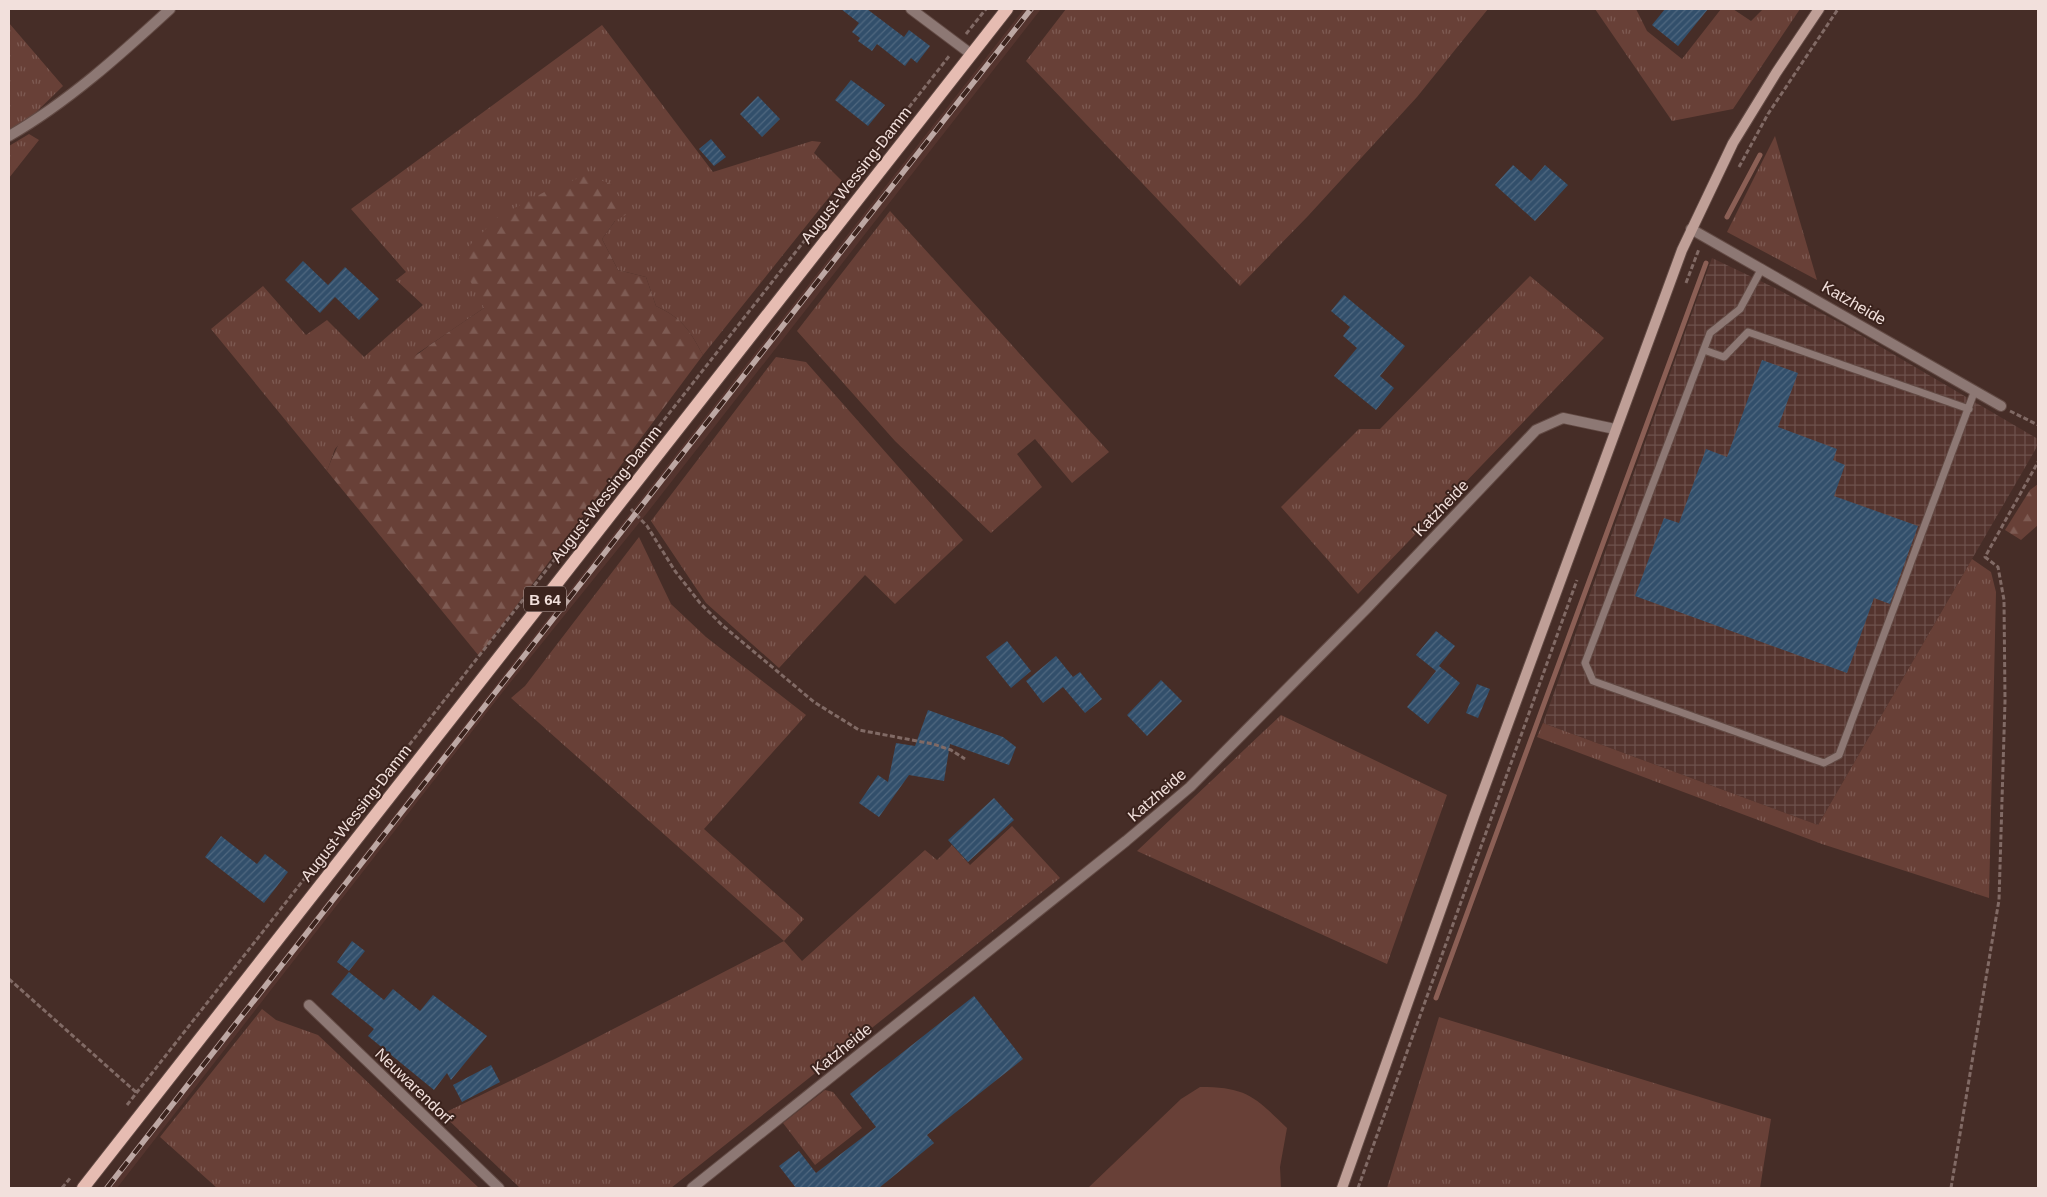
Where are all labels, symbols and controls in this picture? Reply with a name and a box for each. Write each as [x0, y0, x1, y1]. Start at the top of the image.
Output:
street label: August-Wessing-Damm [797, 103, 915, 247]
street label: Katzheide [1819, 278, 1889, 328]
street label: August-Wessing-Damm [547, 422, 665, 566]
street label: Katzheide [1410, 476, 1472, 540]
road number: B 64 [524, 586, 566, 612]
street label: August-Wessing-Damm [297, 741, 415, 885]
street label: Katzheide [1125, 765, 1190, 825]
street label: Katzheide [809, 1020, 875, 1078]
street label: Neuwarendorf [372, 1045, 456, 1127]

